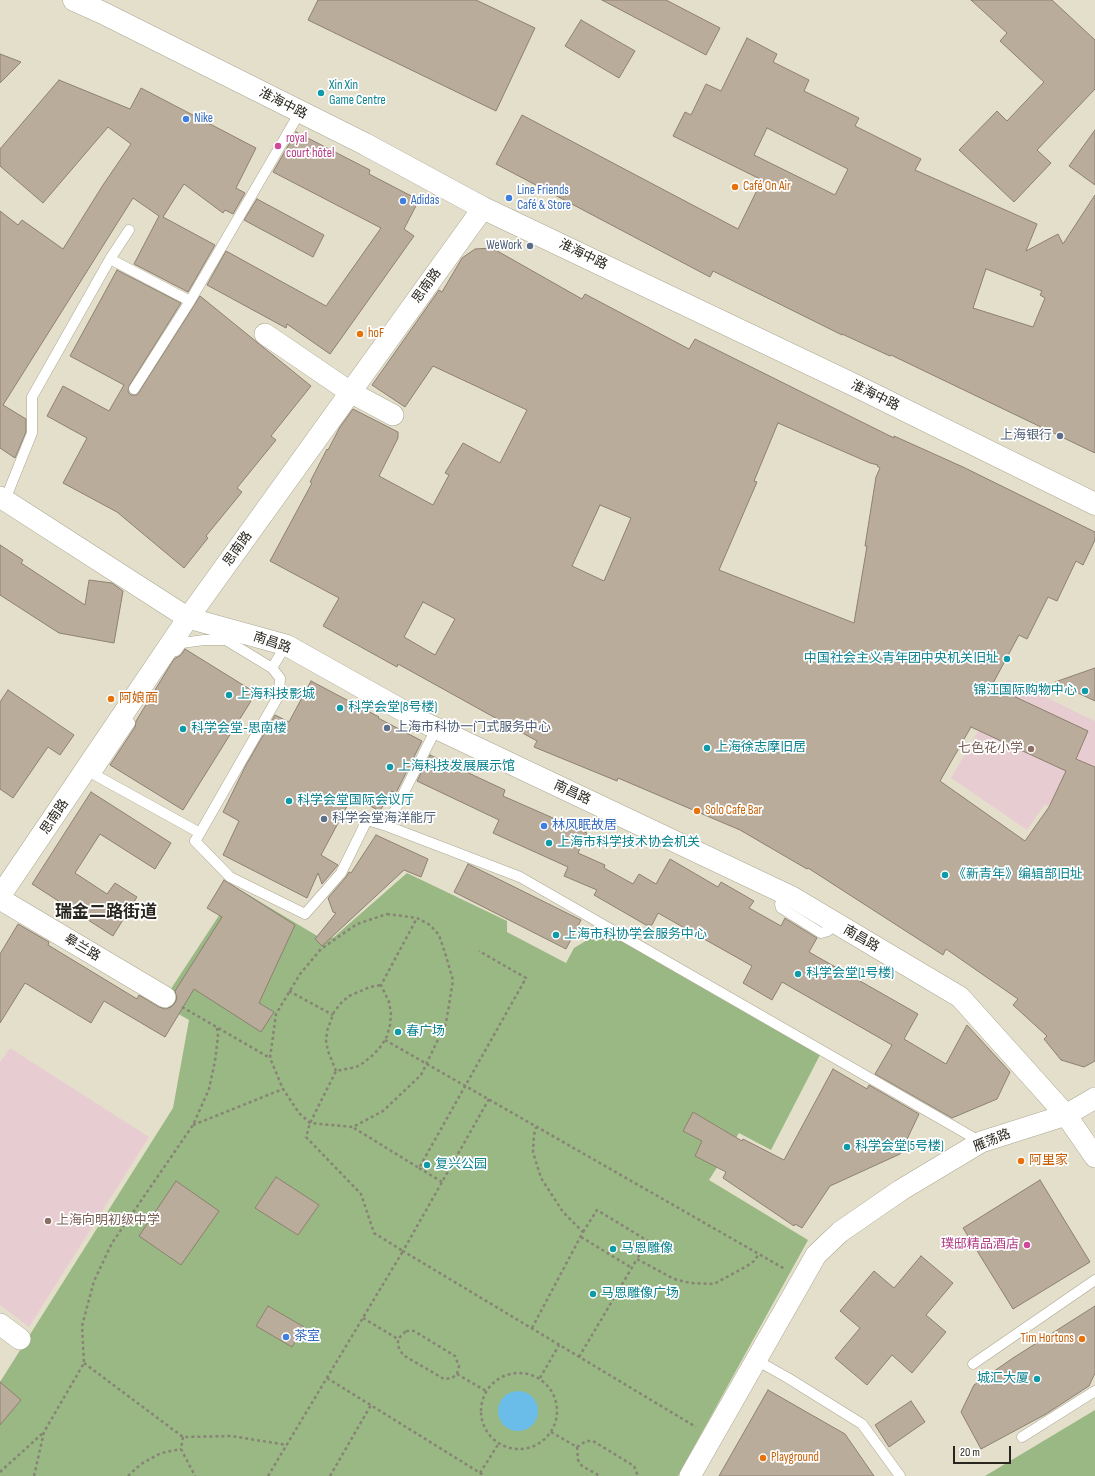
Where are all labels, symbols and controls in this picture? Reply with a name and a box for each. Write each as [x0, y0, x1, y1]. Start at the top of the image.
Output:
place label: Xin Xin Game Centre [329, 78, 386, 109]
street label: 淮海中路 [256, 85, 310, 123]
marker: Xin Xin Game Centre [316, 88, 326, 98]
place label: Nike [194, 111, 213, 127]
marker: Nike [181, 114, 191, 124]
place label: royal court hôtel [286, 131, 334, 162]
marker: royal court hôtel [273, 141, 283, 151]
place label: Café On Air [743, 179, 791, 195]
marker: Café On Air [730, 182, 740, 192]
place label: Line Friends Café & Store [517, 183, 571, 214]
place label: Adidas [411, 193, 439, 209]
marker: Line Friends Café & Store [504, 193, 514, 203]
marker: Adidas [398, 196, 408, 206]
street label: 淮海中路 [556, 237, 610, 273]
place label: WeWork [486, 238, 522, 254]
marker: WeWork [525, 241, 535, 251]
street label: 思南路 [409, 266, 445, 306]
place label: hoF [368, 326, 384, 342]
marker: hoF [355, 329, 365, 339]
street label: 淮海中路 [848, 378, 902, 414]
place label: 上海银行 [1000, 428, 1052, 444]
marker: 上海银行 [1055, 431, 1065, 441]
street label: 思南路 [220, 529, 256, 569]
street label: 南昌路 [251, 629, 293, 657]
place label: 中国社会主义青年团中央机关旧址 [804, 651, 999, 667]
marker: 中国社会主义青年团中央机关旧址 [1002, 654, 1012, 664]
place label: 锦江国际购物中心 [973, 683, 1077, 699]
marker: 锦江国际购物中心 [1080, 686, 1090, 696]
place label: 上海科技影城 [237, 687, 315, 703]
marker: 上海科技影城 [224, 690, 234, 700]
place label: 阿娘面 [119, 691, 158, 707]
marker: 阿娘面 [106, 694, 116, 704]
place label: 科学会堂(8号楼) [348, 700, 437, 716]
marker: 科学会堂(8号楼) [335, 703, 345, 713]
place label: 上海市科协一门式服务中心 [395, 720, 551, 736]
place label: 科学会堂-思南楼 [191, 721, 287, 737]
marker: 上海市科协一门式服务中心 [382, 723, 392, 733]
marker: 科学会堂-思南楼 [178, 724, 188, 734]
place label: 上海徐志摩旧居 [715, 740, 806, 756]
place label: 七色花小学 [958, 741, 1023, 757]
marker: 上海徐志摩旧居 [702, 743, 712, 753]
marker: 七色花小学 [1026, 744, 1036, 754]
place label: 上海科技发展展示馆 [398, 759, 515, 775]
marker: 上海科技发展展示馆 [385, 762, 395, 772]
street label: 南昌路 [551, 778, 593, 808]
place label: 科学会堂国际会议厅 [297, 793, 414, 809]
street label: 思南路 [38, 796, 72, 838]
marker: 科学会堂国际会议厅 [284, 796, 294, 806]
place label: Solo Cafe Bar [705, 803, 762, 819]
marker: Solo Cafe Bar [692, 806, 702, 816]
place label: 科学会堂海洋能厅 [332, 811, 436, 827]
marker: 科学会堂海洋能厅 [319, 814, 329, 824]
place label: 林风眠故居 [552, 818, 617, 834]
marker: 林风眠故居 [539, 821, 549, 831]
place label: 上海市科学技术协会机关 [557, 835, 700, 851]
marker: 上海市科学技术协会机关 [544, 838, 554, 848]
place label: 《新青年》编辑部旧址 [953, 867, 1083, 883]
marker: 《新青年》编辑部旧址 [940, 870, 950, 880]
district label: 瑞金二路街道 [55, 903, 157, 923]
street label: 南昌路 [840, 922, 882, 956]
place label: 上海市科协学会服务中心 [564, 927, 707, 943]
marker: 上海市科协学会服务中心 [551, 930, 561, 940]
street label: 皋兰路 [61, 931, 103, 965]
place label: 科学会堂(1号楼) [806, 966, 894, 982]
marker: 科学会堂(1号楼) [793, 969, 803, 979]
place label: 春广场 [406, 1024, 445, 1040]
marker: 春广场 [393, 1027, 403, 1037]
street label: 雁荡路 [971, 1126, 1013, 1156]
place label: 科学会堂(5号楼) [855, 1139, 944, 1155]
marker: 科学会堂(5号楼) [842, 1142, 852, 1152]
place label: 阿里家 [1029, 1153, 1068, 1169]
marker: 阿里家 [1016, 1156, 1026, 1166]
place label: 复兴公园 [435, 1157, 487, 1173]
marker: 复兴公园 [422, 1160, 432, 1170]
place label: 上海向明初级中学 [56, 1213, 160, 1229]
marker: 上海向明初级中学 [43, 1216, 53, 1226]
place label: 璞邸精品酒店 [941, 1237, 1019, 1253]
marker: 璞邸精品酒店 [1022, 1240, 1032, 1250]
place label: 马恩雕像 [621, 1241, 673, 1257]
marker: 马恩雕像 [608, 1244, 618, 1254]
place label: 马恩雕像广场 [601, 1286, 679, 1302]
marker: 马恩雕像广场 [588, 1289, 598, 1299]
place label: 茶室 [294, 1329, 320, 1345]
place label: Tim Hortons [1021, 1331, 1074, 1347]
marker: 茶室 [281, 1332, 291, 1342]
marker: Tim Hortons [1077, 1334, 1087, 1344]
place label: 城汇大厦 [977, 1371, 1029, 1387]
marker: 城汇大厦 [1032, 1374, 1042, 1384]
scale bar [955, 1438, 1013, 1464]
text: 20 m [960, 1445, 980, 1460]
place label: Playground [771, 1450, 819, 1466]
marker: Playground [758, 1453, 768, 1463]

